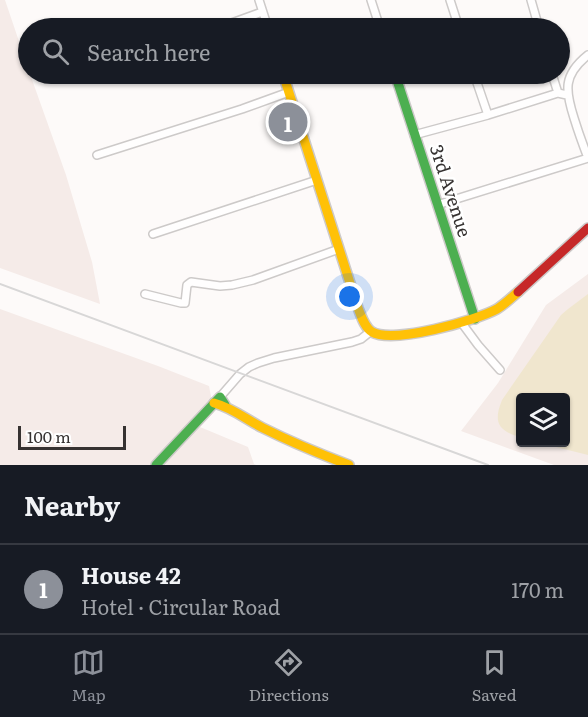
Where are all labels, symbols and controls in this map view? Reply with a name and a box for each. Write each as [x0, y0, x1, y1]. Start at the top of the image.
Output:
search box [18, 18, 570, 84]
icon: search [39, 35, 72, 68]
text: Search here [87, 35, 210, 68]
pin: 1 [268, 100, 308, 144]
street label: 3rd Avenue [424, 141, 479, 240]
your location [335, 282, 364, 311]
map controls [516, 393, 570, 447]
button: layers [516, 393, 570, 447]
scale bar [18, 423, 126, 450]
text: 100 m [27, 424, 71, 448]
text: Nearby [24, 485, 120, 524]
text: House 42 [81, 558, 181, 591]
text: 1 [39, 574, 48, 604]
text: 170 m [511, 574, 564, 604]
text: Hotel · Circular Road [81, 591, 280, 621]
tab: Map [72, 646, 106, 706]
tab: Directions [249, 646, 329, 706]
tab: Saved [472, 646, 516, 706]

